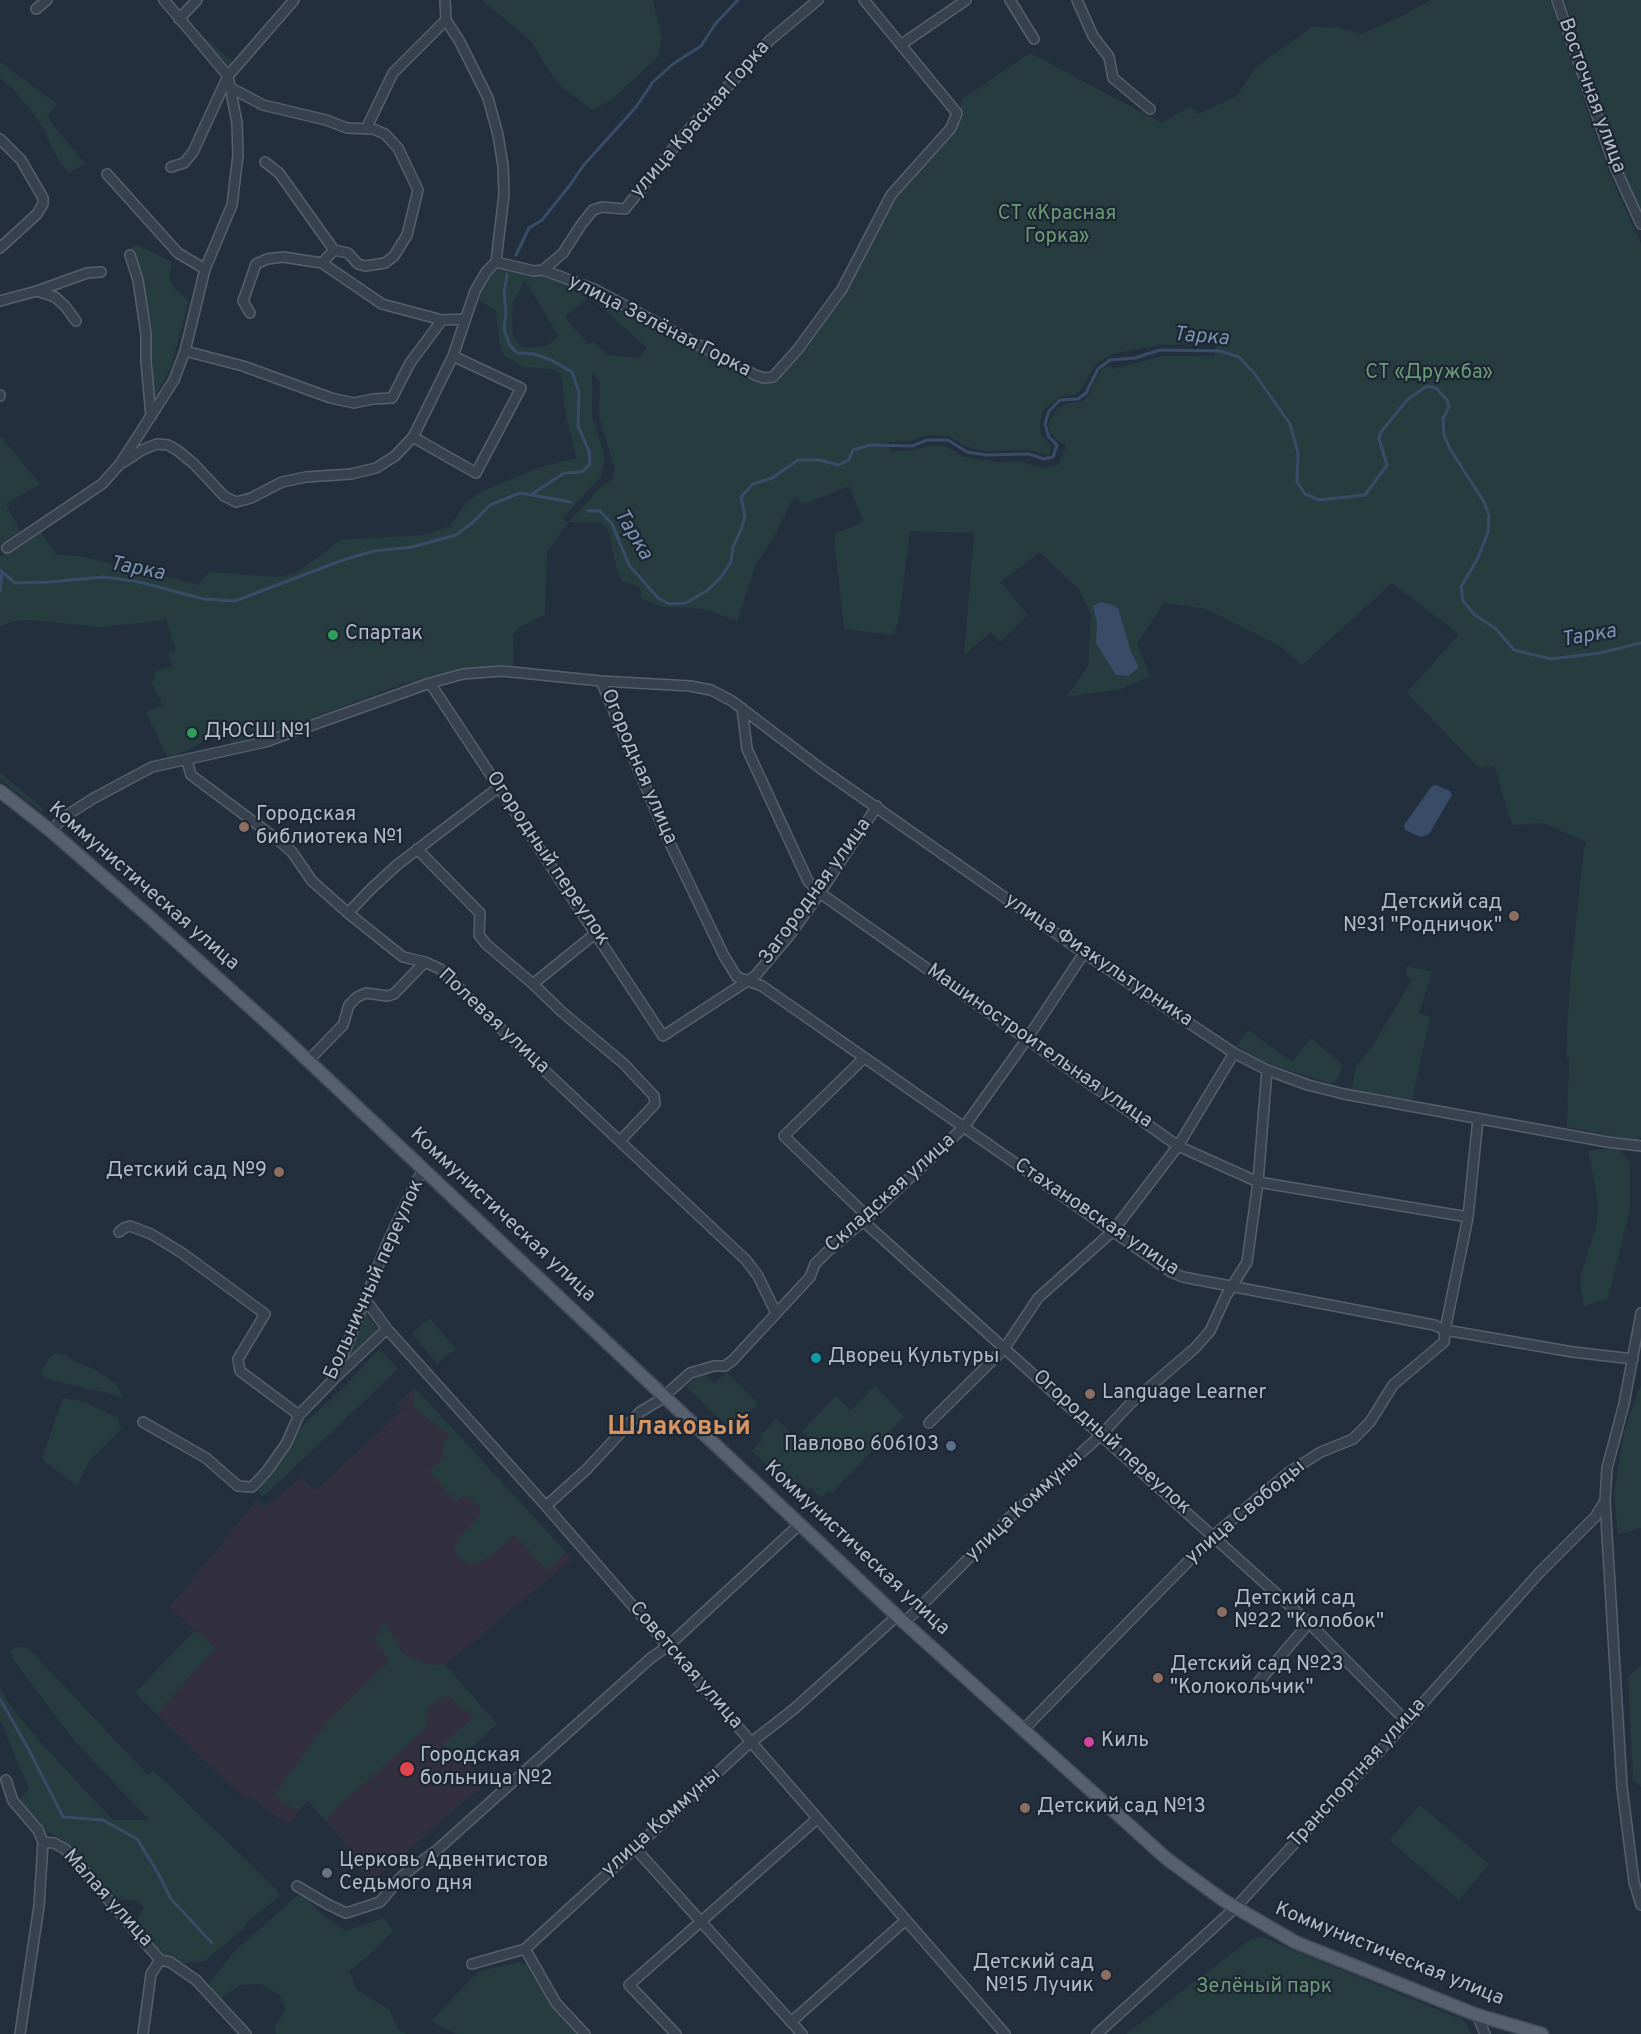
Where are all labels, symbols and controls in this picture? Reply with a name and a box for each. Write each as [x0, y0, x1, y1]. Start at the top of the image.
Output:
street label: Восточная улица [1552, 15, 1630, 177]
street label: улица Красная Горка [626, 37, 776, 203]
park label: СТ «Красная Горка» [998, 203, 1116, 250]
street label: улица Зелёная Горка [564, 271, 754, 383]
water label: Тарка [1172, 323, 1230, 353]
park label: СТ «Дружба» [1365, 362, 1493, 386]
water label: Тарка [607, 505, 657, 565]
water label: Тарка [107, 552, 167, 588]
water label: Тарка [1560, 620, 1618, 654]
place label: Спартак [345, 623, 423, 647]
marker: Спартак [326, 628, 340, 642]
street label: Огородная улица [594, 686, 682, 848]
place label: ДЮСШ №1 [204, 721, 311, 745]
marker: ДЮСШ №1 [185, 726, 199, 740]
street label: Огородный переулок [480, 767, 614, 951]
street label: Коммунистическая улица [43, 798, 243, 976]
place label: Городская библиотека №1 [256, 804, 403, 851]
street label: Загородная улица [755, 814, 877, 970]
marker: Городская библиотека №1 [237, 820, 251, 834]
street label: улица Физкультурника [999, 889, 1197, 1033]
place label: Детский сад №31 "Родничок" [1343, 892, 1502, 939]
marker: Детский сад №31 "Родничок" [1507, 909, 1521, 923]
street label: Машиностроительная улица [921, 960, 1157, 1134]
street label: Полевая улица [432, 964, 554, 1080]
street label: Коммунистическая улица [404, 1124, 600, 1308]
street label: Складская улица [821, 1129, 961, 1259]
street label: Стахановская улица [1009, 1154, 1183, 1282]
place label: Детский сад №9 [106, 1160, 267, 1184]
marker: Детский сад №9 [272, 1165, 286, 1179]
street label: Больничный переулок [320, 1176, 430, 1384]
place label: Дворец Культуры [828, 1346, 999, 1370]
marker: Дворец Культуры [809, 1351, 823, 1365]
street label: Огородный переулок [1027, 1366, 1195, 1520]
place label: Language Learner [1102, 1382, 1266, 1406]
marker: Language Learner [1083, 1387, 1097, 1401]
district label: Шлаковый [607, 1413, 751, 1445]
place label: Павлово 606103 [784, 1434, 939, 1458]
marker: Павлово 606103 [944, 1439, 958, 1453]
street label: улица Коммуны [961, 1447, 1089, 1567]
street label: улица Свободы [1181, 1456, 1311, 1570]
street label: Коммунистическая улица [758, 1457, 954, 1641]
place label: Детский сад №22 "Колобок" [1234, 1588, 1384, 1635]
street label: Советская улица [623, 1597, 747, 1735]
marker: Детский сад №22 "Колобок" [1215, 1605, 1229, 1619]
place label: Детский сад №23 "Колокольчик" [1170, 1654, 1343, 1701]
marker: Детский сад №23 "Колокольчик" [1151, 1671, 1165, 1685]
street label: Транспортная улица [1284, 1694, 1432, 1854]
place label: Киль [1101, 1730, 1149, 1754]
marker: Киль [1082, 1735, 1096, 1749]
place label: Городская больница №2 [420, 1745, 552, 1792]
marker: Городская больница №2 [398, 1760, 416, 1778]
street label: улица Коммуны [598, 1763, 726, 1883]
place label: Детский сад №13 [1037, 1796, 1206, 1820]
marker: Детский сад №13 [1018, 1801, 1032, 1815]
street label: Малая улица [57, 1845, 157, 1953]
place label: Церковь Адвентистов Седьмого дня [339, 1850, 548, 1897]
marker: Церковь Адвентистов Седьмого дня [320, 1866, 334, 1880]
street label: Коммунистическая улица [1271, 1898, 1507, 2012]
place label: Детский сад №15 Лучик [973, 1952, 1094, 1999]
marker: Детский сад №15 Лучик [1099, 1968, 1113, 1982]
park label: Зелёный парк [1196, 1976, 1332, 2000]

